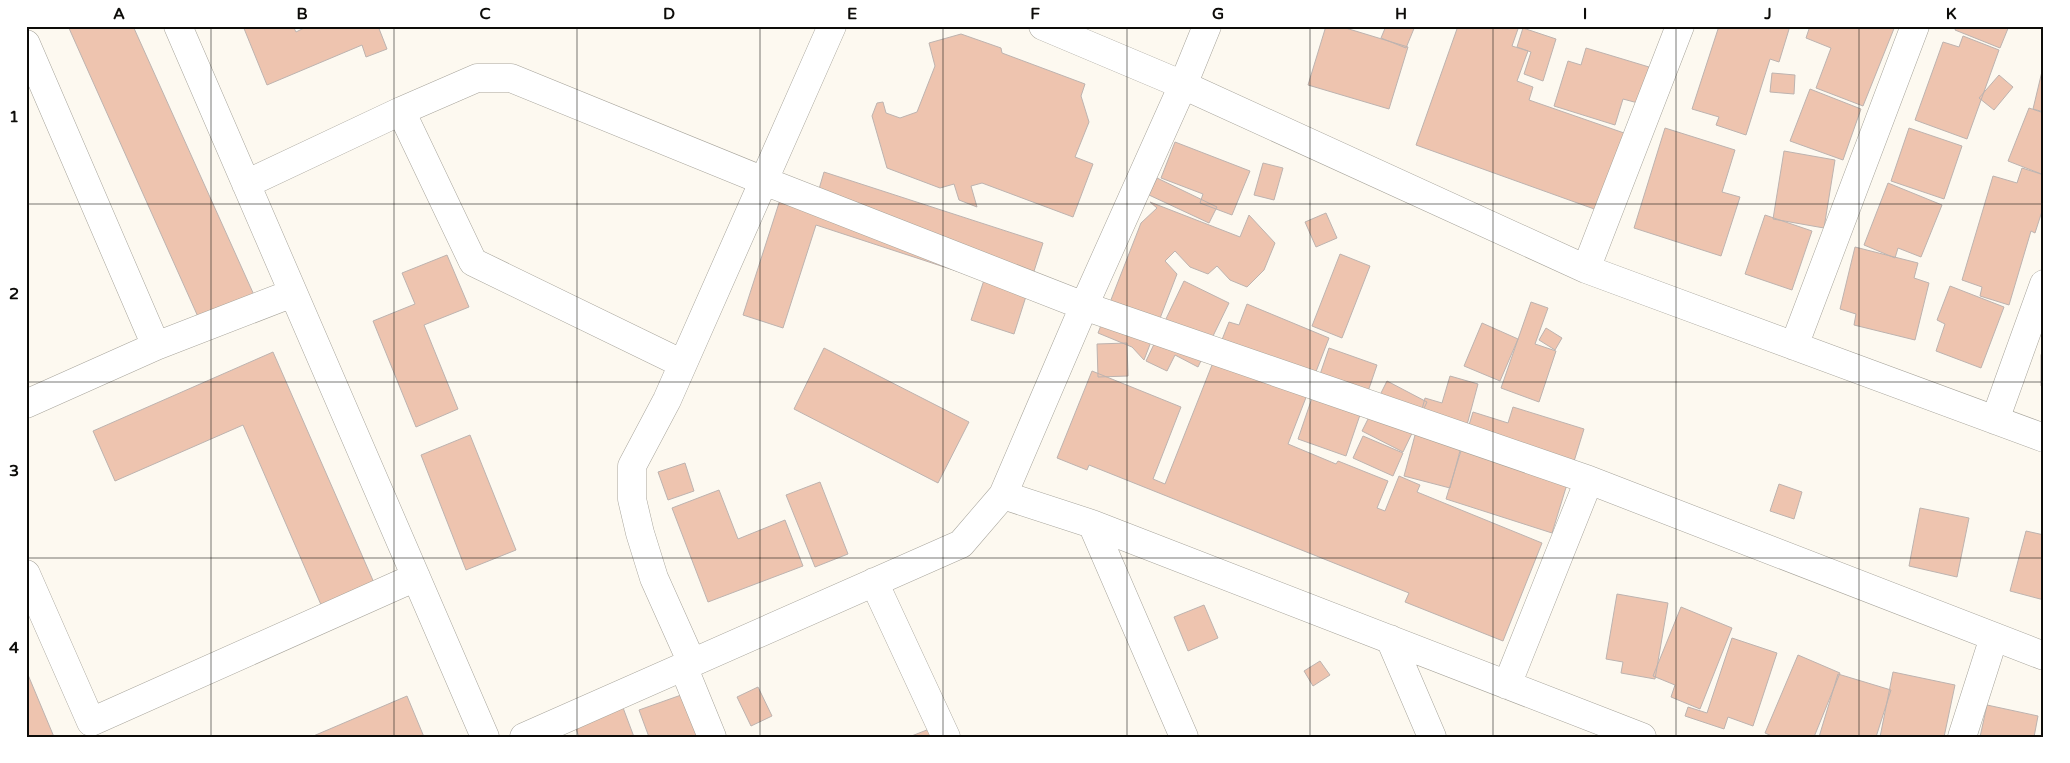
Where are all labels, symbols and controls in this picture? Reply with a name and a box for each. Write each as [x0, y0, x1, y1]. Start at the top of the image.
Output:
text: A [113, 4, 125, 24]
text: B [296, 4, 308, 24]
text: C [479, 4, 491, 24]
text: D [663, 4, 675, 24]
text: E [847, 4, 857, 24]
text: F [1030, 4, 1040, 24]
text: G [1212, 4, 1224, 24]
text: H [1395, 4, 1407, 24]
text: I [1583, 4, 1587, 24]
text: J [1763, 4, 1772, 24]
text: K [1946, 4, 1957, 24]
text: 1 [9, 107, 19, 127]
text: 2 [9, 284, 19, 304]
text: 3 [9, 461, 19, 481]
text: 4 [9, 638, 19, 658]

